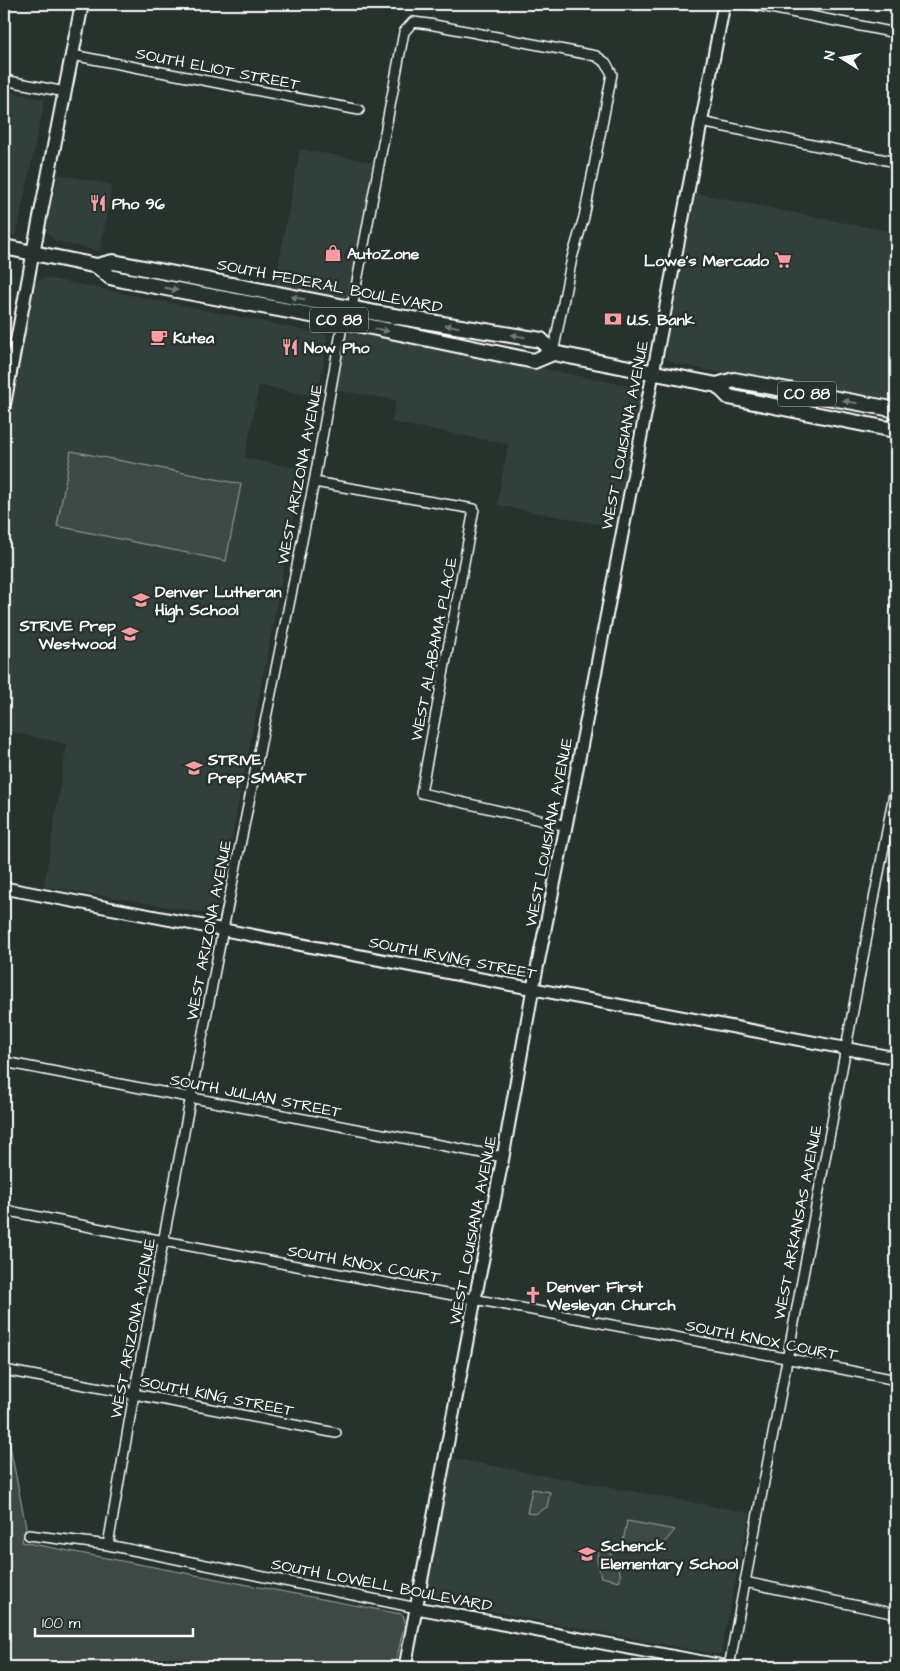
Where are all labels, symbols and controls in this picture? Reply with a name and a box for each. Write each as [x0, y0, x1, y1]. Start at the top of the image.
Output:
north arrow [818, 32, 868, 82]
street label: SOUTH ELIOT STREET [134, 42, 302, 96]
text: N [820, 49, 841, 62]
restaurant icon: Pho 96 [88, 193, 108, 213]
place label: Pho 96 [112, 193, 165, 215]
shop icon: AutoZone [323, 243, 343, 263]
place label: AutoZone [347, 243, 419, 265]
place label: Lowe's Mercado [644, 250, 770, 272]
supermarket icon: Lowe's Mercado [773, 250, 793, 270]
street label: SOUTH FEDERAL BOULEVARD [215, 253, 444, 319]
one-way arrow [164, 285, 179, 293]
one-way arrow [290, 293, 306, 301]
road number: CO 88 [310, 308, 368, 332]
bank icon: U.S. Bank [603, 309, 623, 329]
place label: U.S. Bank [627, 309, 695, 331]
one-way arrow [443, 321, 459, 329]
one-way arrow [375, 326, 390, 334]
cafe icon: Kutea [149, 327, 169, 347]
place label: Kutea [173, 327, 215, 349]
one-way arrow [509, 332, 525, 340]
restaurant icon: Now Pho [280, 337, 300, 357]
place label: Now Pho [304, 337, 371, 359]
street label: WEST LOUISIANA AVENUE [596, 338, 654, 532]
street label: WEST ARIZONA AVENUE [272, 382, 328, 566]
road number: CO 88 [778, 382, 836, 406]
one-way arrow [841, 397, 857, 405]
street label: WEST ALABAMA PLACE [405, 555, 463, 743]
place label: Denver Lutheran High School [155, 581, 281, 623]
school or university icon: Denver Lutheran High School [131, 590, 151, 610]
place label: STRIVE Prep Westwood [18, 615, 117, 655]
school or university icon: STRIVE Prep Westwood [120, 624, 140, 644]
street label: WEST LOUISIANA AVENUE [520, 735, 578, 929]
place label: STRIVE Prep SMART [207, 749, 307, 789]
school or university icon: STRIVE Prep SMART [184, 758, 204, 778]
street label: WEST ARIZONA AVENUE [181, 838, 237, 1022]
street label: SOUTH IRVING STREET [367, 931, 539, 985]
street label: SOUTH JULIAN STREET [168, 1069, 343, 1123]
street label: WEST ARKANSAS AVENUE [768, 1122, 828, 1322]
street label: WEST LOUISIANA AVENUE [444, 1133, 502, 1327]
street label: WEST ARIZONA AVENUE [105, 1236, 161, 1420]
street label: SOUTH KNOX COURT [286, 1240, 442, 1288]
place label: Denver First Wesleyan Church [546, 1276, 677, 1317]
church icon: Denver First Wesleyan Church [523, 1285, 543, 1305]
street label: SOUTH KNOX COURT [684, 1314, 840, 1366]
street label: SOUTH KING STREET [138, 1370, 296, 1422]
place label: Schenck Elementary School [600, 1535, 739, 1576]
school or university icon: Schenck Elementary School [577, 1544, 597, 1564]
street label: SOUTH LOWELL BOULEVARD [269, 1553, 494, 1617]
scale bar [35, 1606, 192, 1638]
text: 100 m [42, 1613, 81, 1634]

